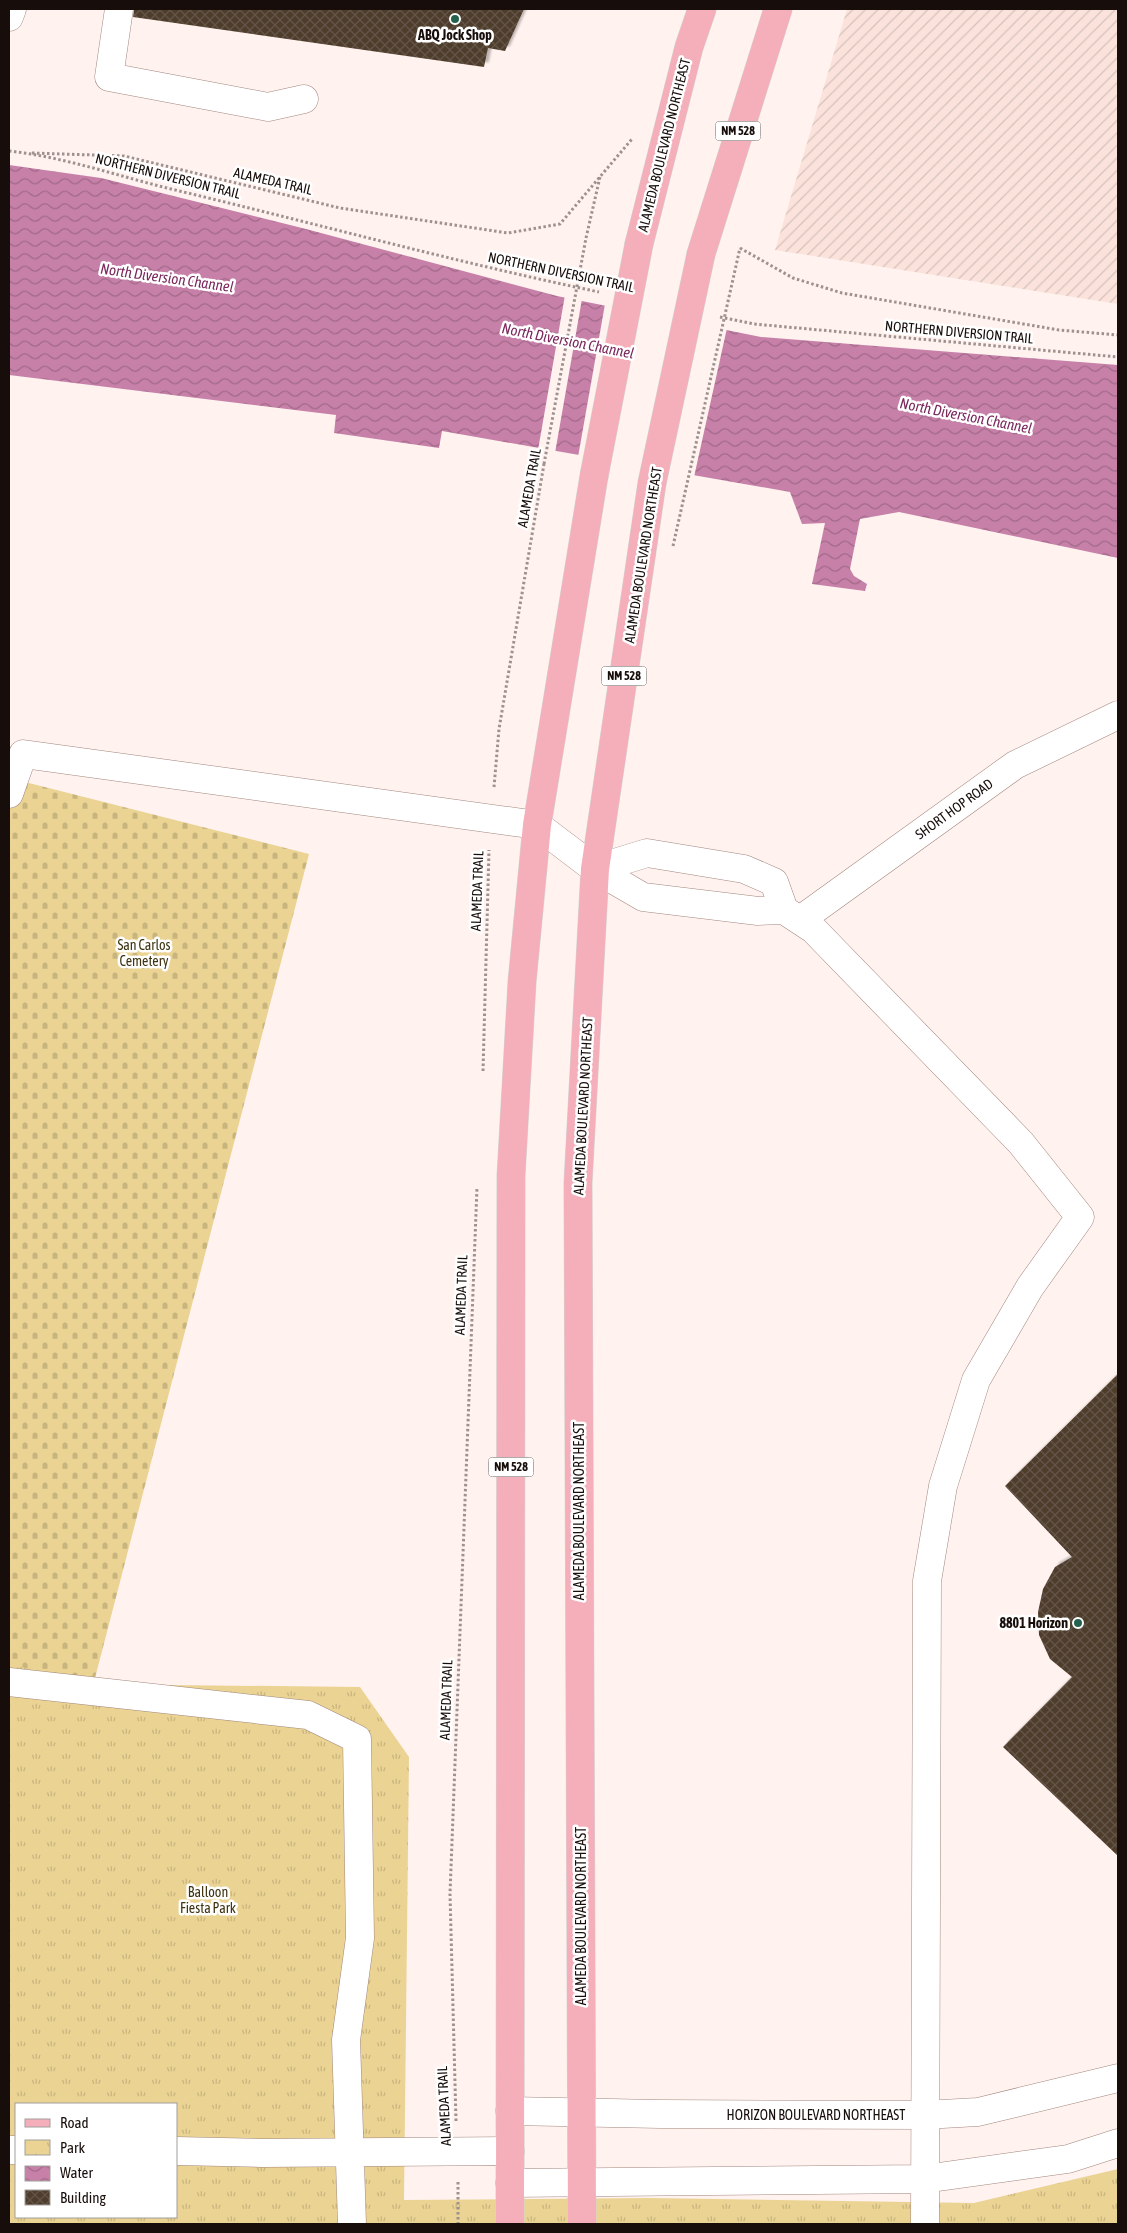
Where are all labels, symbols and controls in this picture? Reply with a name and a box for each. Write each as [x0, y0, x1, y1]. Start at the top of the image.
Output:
marker: ABQ Jock Shop [449, 13, 461, 25]
place label: ABQ Jock Shop [417, 27, 492, 43]
street label: ALAMEDA BOULEVARD NORTHEAST [635, 57, 693, 233]
road number: NM 528 [716, 122, 760, 140]
street label: NORTHERN DIVERSION TRAIL [94, 150, 243, 202]
street label: ALAMEDA TRAIL [232, 164, 314, 198]
street label: NORTHERN DIVERSION TRAIL [487, 249, 636, 295]
water label: North Diversion Channel [99, 260, 235, 295]
street label: NORTHERN DIVERSION TRAIL [884, 318, 1034, 347]
water label: North Diversion Channel [501, 319, 636, 362]
water label: North Diversion Channel [899, 394, 1034, 437]
street label: ALAMEDA TRAIL [514, 447, 544, 529]
street label: ALAMEDA BOULEVARD NORTHEAST [621, 466, 665, 644]
road number: NM 528 [602, 666, 646, 686]
street label: SHORT HOP ROAD [912, 775, 996, 843]
street label: ALAMEDA TRAIL [468, 850, 486, 931]
park label: San Carlos Cemetery [117, 937, 171, 969]
street label: ALAMEDA BOULEVARD NORTHEAST [570, 1017, 596, 1195]
street label: ALAMEDA TRAIL [452, 1254, 470, 1335]
street label: ALAMEDA BOULEVARD NORTHEAST [571, 1422, 587, 1600]
road number: NM 528 [488, 1458, 534, 1476]
place label: 8801 Horizon [999, 1615, 1068, 1631]
marker: 8801 Horizon [1072, 1617, 1084, 1629]
street label: ALAMEDA TRAIL [437, 1659, 455, 1740]
street label: ALAMEDA BOULEVARD NORTHEAST [573, 1827, 589, 2005]
park label: Balloon Fiesta Park [180, 1884, 236, 1916]
street label: ALAMEDA TRAIL [434, 2065, 454, 2146]
legend [15, 2103, 178, 2218]
street label: HORIZON BOULEVARD NORTHEAST [727, 2107, 905, 2123]
text: Road [60, 2114, 89, 2131]
text: Park [60, 2139, 85, 2156]
text: Water [60, 2164, 93, 2181]
text: Building [60, 2189, 106, 2206]

